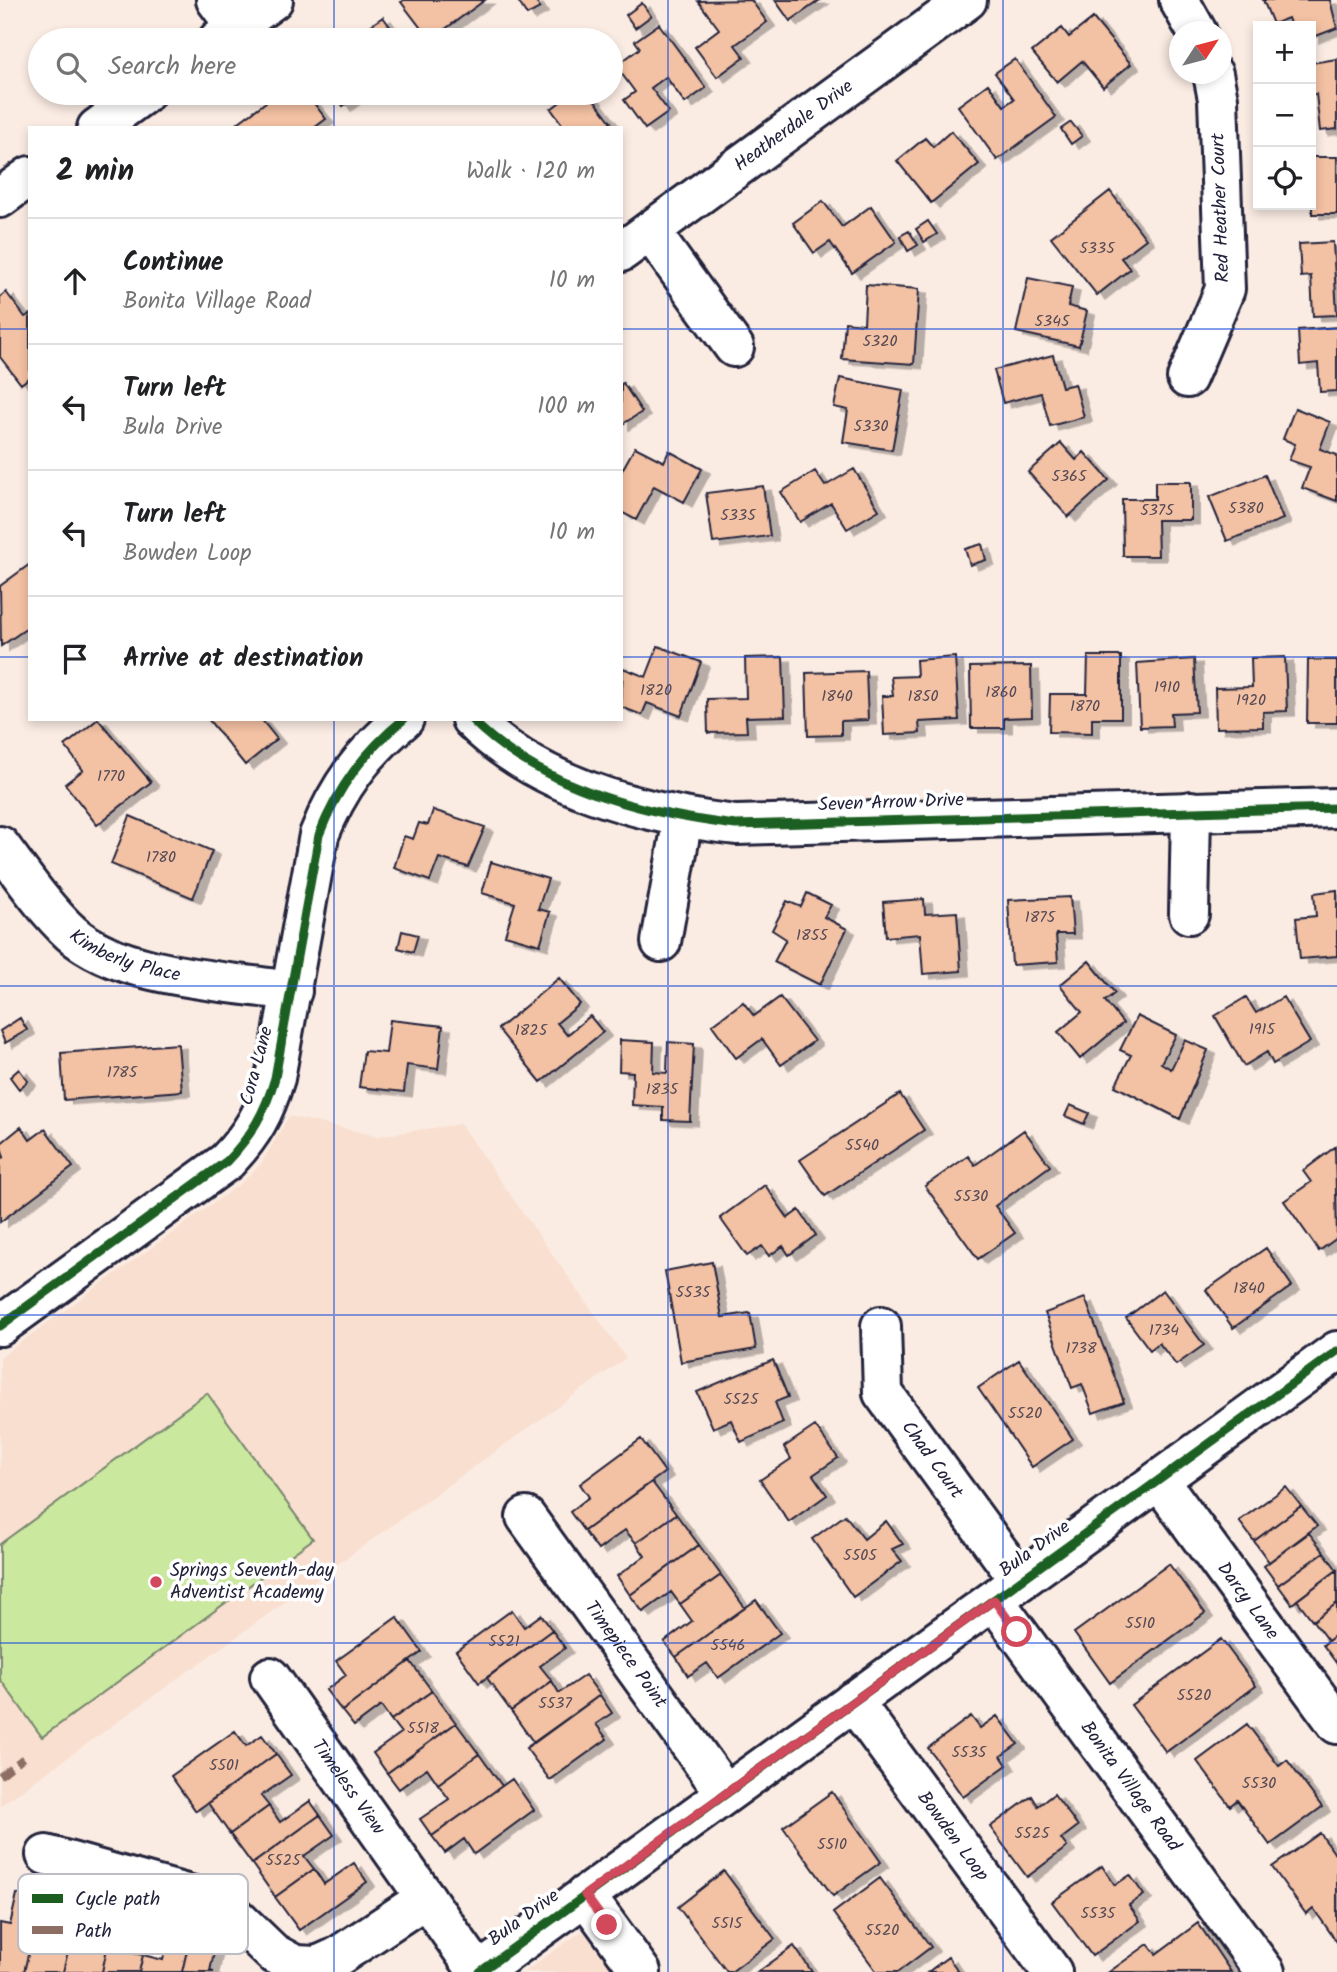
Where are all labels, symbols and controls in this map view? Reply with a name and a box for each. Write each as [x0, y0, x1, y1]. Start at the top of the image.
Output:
north arrow [1169, 21, 1232, 84]
map controls [1253, 21, 1316, 210]
button: + [1253, 21, 1316, 84]
search box [28, 28, 623, 105]
text: Search here [108, 46, 236, 88]
icon: search [52, 48, 90, 86]
street label: Heatherdale Drive [728, 72, 860, 180]
button: − [1253, 84, 1316, 147]
street label: Red Heather Court [1203, 132, 1239, 283]
button: locate [1253, 147, 1316, 210]
text: 2 min [56, 148, 134, 196]
text: Walk · 120 m [466, 154, 595, 190]
house number: 5335 [1079, 236, 1116, 261]
text: Continue [123, 242, 224, 284]
icon: ahead [56, 262, 94, 300]
text: 10 m [549, 263, 595, 299]
text: Bonita Village Road [123, 284, 311, 320]
house number: 5345 [1034, 309, 1071, 334]
house number: 5320 [862, 329, 898, 354]
text: Turn left [123, 368, 226, 410]
icon: left [56, 388, 94, 426]
text: 100 m [537, 389, 595, 425]
text: Bula Drive [123, 410, 222, 446]
house number: 5330 [854, 414, 888, 439]
house number: 5365 [1051, 464, 1088, 489]
text: Turn left [123, 494, 226, 536]
house number: 5380 [1228, 496, 1264, 521]
house number: 5375 [1140, 498, 1175, 523]
house number: 5335 [720, 503, 757, 528]
icon: left [56, 514, 94, 552]
text: 10 m [549, 515, 595, 551]
text: Bowden Loop [123, 536, 251, 572]
text: Arrive at destination [123, 638, 363, 680]
icon: arrive [56, 640, 94, 678]
house number: 1910 [1154, 675, 1180, 700]
house number: 1820 [640, 678, 672, 703]
house number: 1860 [985, 680, 1017, 705]
house number: 1840 [821, 684, 853, 709]
house number: 1850 [907, 684, 939, 709]
house number: 1920 [1236, 688, 1266, 713]
house number: 1870 [1070, 694, 1100, 719]
house number: 1770 [97, 764, 125, 789]
street label: Seven Arrow Drive [818, 785, 965, 821]
house number: 1780 [146, 845, 176, 870]
house number: 1875 [1025, 905, 1057, 930]
street label: Kimberly Place [62, 922, 183, 991]
house number: 1855 [796, 923, 829, 948]
house number: 1915 [1249, 1017, 1277, 1042]
house number: 1825 [515, 1018, 549, 1043]
street label: Cora Lane [232, 1023, 282, 1109]
house number: 1785 [107, 1060, 139, 1085]
house number: 1835 [646, 1077, 680, 1102]
house number: 5540 [845, 1133, 879, 1158]
house number: 5530 [954, 1184, 988, 1209]
house number: 1840 [1233, 1276, 1265, 1301]
house number: 5535 [676, 1280, 712, 1305]
house number: 1734 [1149, 1318, 1179, 1343]
house number: 1738 [1065, 1336, 1097, 1361]
house number: 5525 [723, 1387, 760, 1412]
house number: 5520 [1008, 1401, 1042, 1426]
street label: Chad Court [893, 1415, 971, 1506]
street label: Bula Drive [993, 1512, 1077, 1585]
house number: 5505 [843, 1543, 878, 1568]
place label: Springs Seventh-day Adventist Academy [170, 1556, 335, 1608]
street label: Darcy Lane [1209, 1556, 1286, 1647]
marker: Springs Seventh-day Adventist Academy [148, 1574, 164, 1590]
street label: Timepiece Point [576, 1595, 675, 1715]
house number: 5510 [1125, 1611, 1155, 1636]
route start [1001, 1616, 1032, 1647]
house number: 5521 [488, 1629, 520, 1654]
house number: 5546 [711, 1633, 745, 1658]
house number: 5520 [1177, 1683, 1211, 1708]
house number: 5537 [538, 1691, 572, 1716]
street label: Bonita Village Road [1072, 1715, 1188, 1859]
house number: 5518 [407, 1716, 439, 1741]
street label: Timeless View [303, 1733, 392, 1842]
house number: 5535 [952, 1740, 988, 1765]
house number: 5501 [209, 1753, 239, 1778]
house number: 5530 [1242, 1771, 1276, 1796]
street label: Bowden Loop [909, 1785, 996, 1888]
house number: 5525 [1014, 1821, 1051, 1846]
house number: 5510 [817, 1832, 847, 1857]
house number: 5525 [265, 1848, 302, 1873]
legend [18, 1874, 248, 1954]
street label: Bula Drive [482, 1881, 566, 1954]
text: Cycle path [75, 1885, 160, 1915]
house number: 5535 [1081, 1901, 1117, 1926]
route end [591, 1909, 622, 1940]
house number: 5515 [712, 1911, 744, 1936]
text: Path [75, 1917, 112, 1947]
house number: 5520 [865, 1918, 899, 1943]

